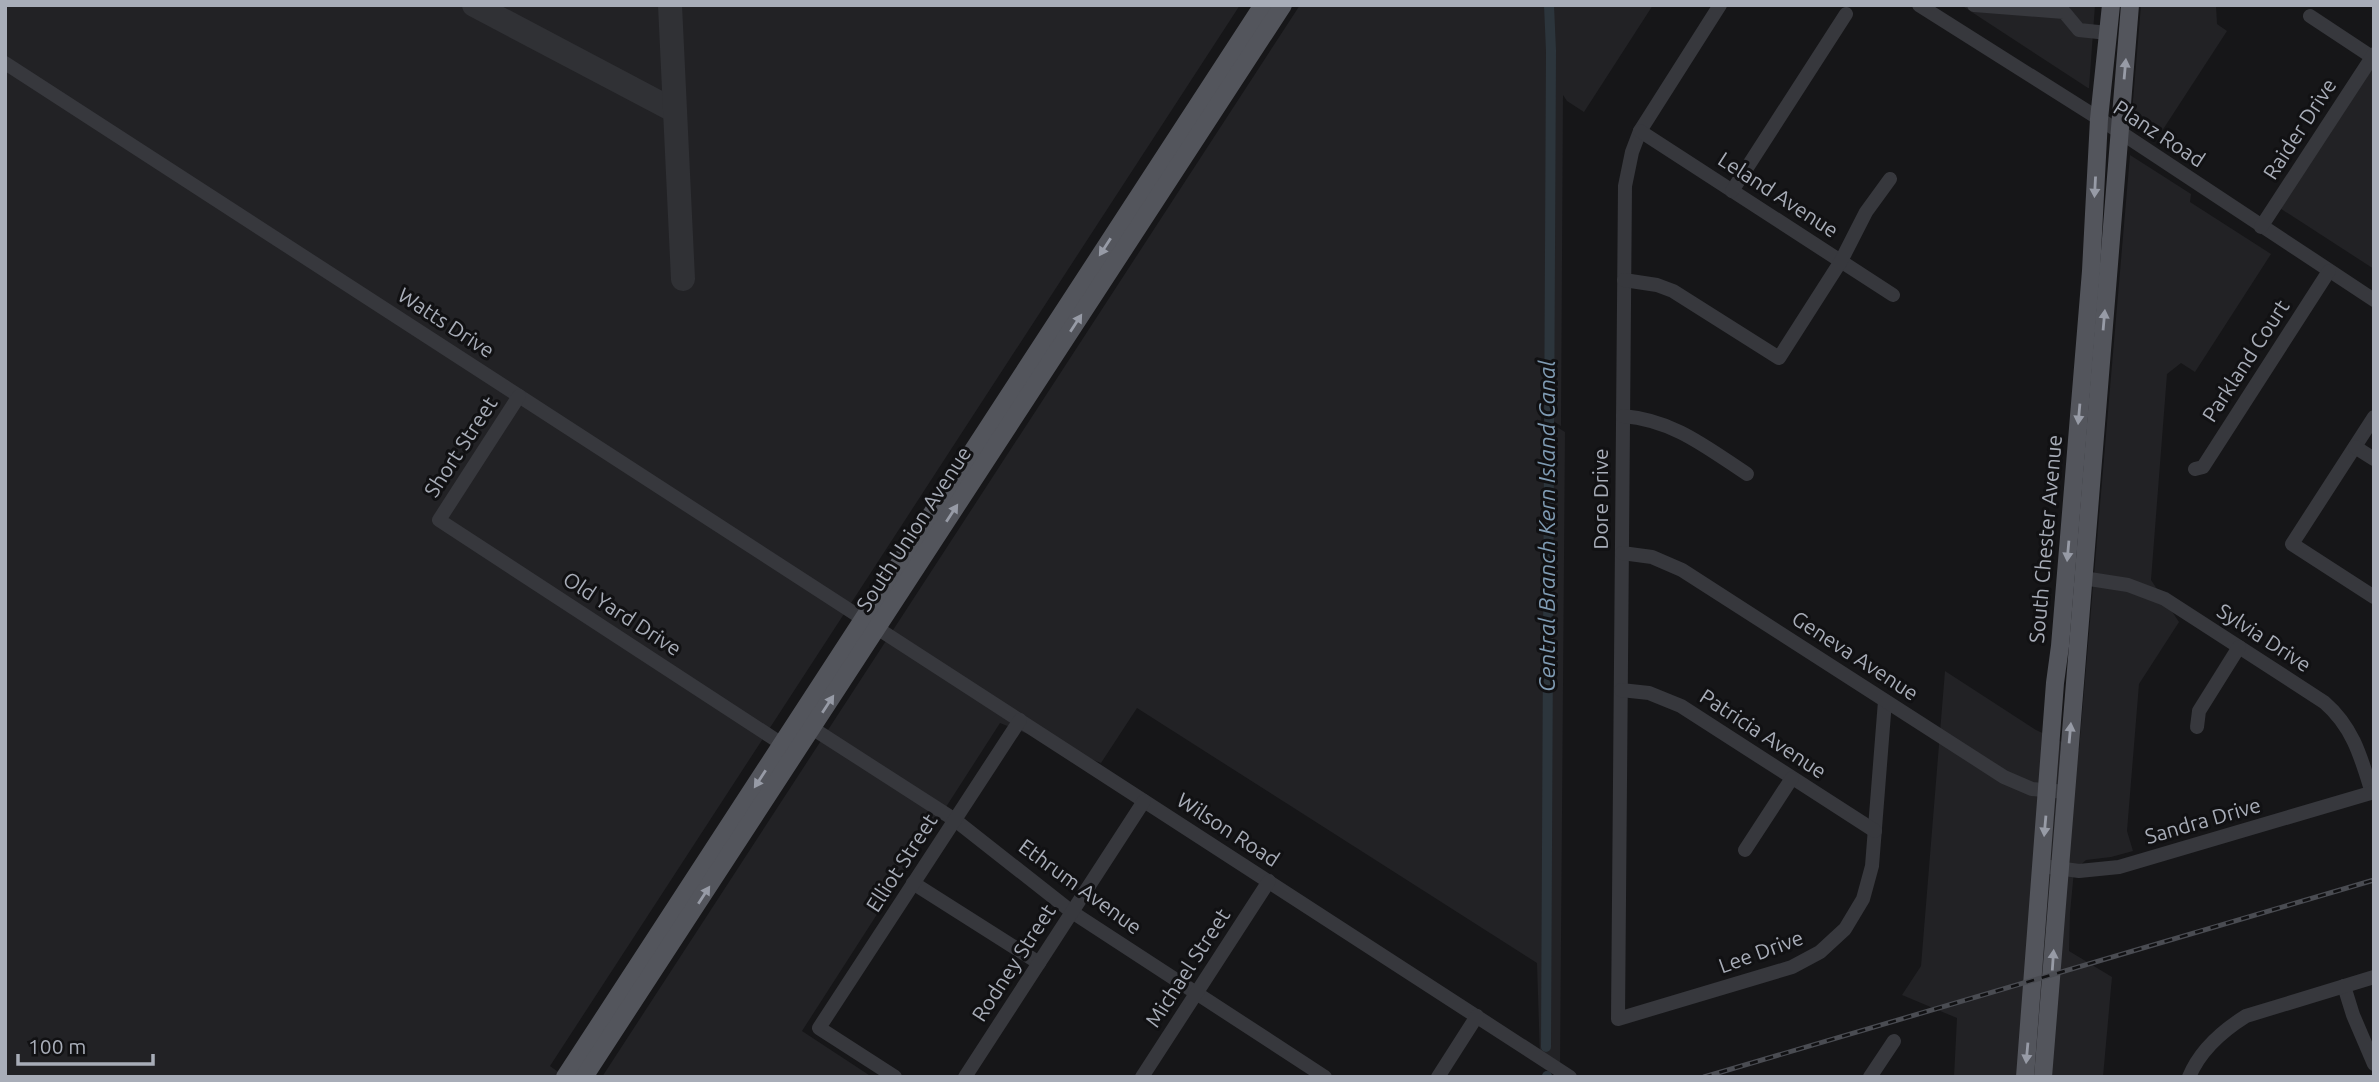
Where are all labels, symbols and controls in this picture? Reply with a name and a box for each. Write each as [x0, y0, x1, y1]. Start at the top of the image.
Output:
one-way arrow [2120, 57, 2131, 79]
street label: Raider Drive [2258, 74, 2341, 183]
street label: Planz Road [2109, 95, 2210, 171]
street label: Leland Avenue [1714, 146, 1843, 242]
one-way arrow [2089, 176, 2100, 198]
one-way arrow [1098, 237, 1111, 256]
street label: Watts Drive [394, 282, 499, 362]
street label: Parkland Court [2197, 295, 2293, 426]
one-way arrow [2099, 309, 2110, 331]
one-way arrow [1069, 313, 1082, 332]
water label: Central Branch Kern Island Canal [1534, 360, 1559, 692]
street label: Short Street [419, 392, 502, 501]
one-way arrow [2073, 403, 2084, 425]
street label: South Chester Avenue [2024, 434, 2066, 644]
street label: South Union Avenue [851, 442, 975, 615]
street label: Dore Drive [1588, 448, 1612, 550]
one-way arrow [945, 503, 958, 523]
one-way arrow [2062, 540, 2073, 562]
street label: Old Yard Drive [559, 566, 686, 660]
street label: Sylvia Drive [2213, 598, 2316, 676]
street label: Geneva Avenue [1788, 605, 1923, 705]
street label: Patricia Avenue [1696, 683, 1831, 783]
one-way arrow [821, 694, 834, 714]
one-way arrow [2065, 722, 2076, 744]
one-way arrow [753, 769, 766, 788]
street label: Wilson Road [1173, 787, 1284, 871]
street label: Sandra Drive [2142, 792, 2263, 848]
street label: Elliot Street [861, 809, 942, 916]
one-way arrow [2039, 816, 2050, 838]
street label: Ethrum Avenue [1015, 834, 1147, 939]
one-way arrow [697, 885, 710, 905]
street label: Rodney Street [966, 899, 1060, 1026]
street label: Michael Street [1140, 904, 1234, 1031]
street label: Lee Drive [1715, 925, 1806, 977]
one-way arrow [2048, 949, 2059, 971]
scale bar [18, 1023, 152, 1066]
text: 100 m [28, 1034, 86, 1058]
one-way arrow [2021, 1042, 2032, 1064]

